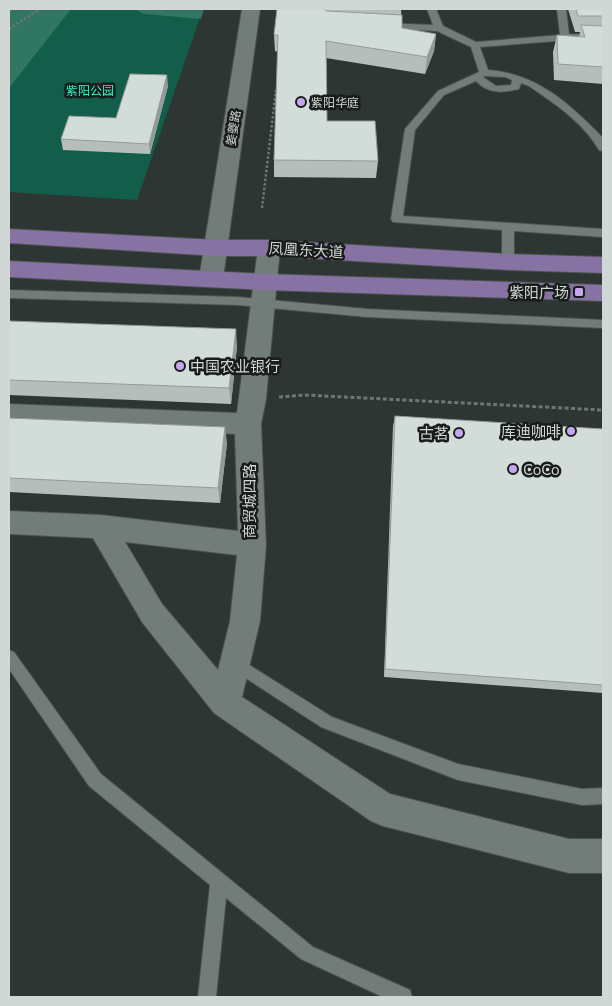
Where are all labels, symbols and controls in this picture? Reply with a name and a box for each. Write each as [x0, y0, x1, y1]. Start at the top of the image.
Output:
park label: 紫阳公园 [66, 83, 114, 98]
place label: 紫阳华庭 [311, 95, 359, 110]
marker: 紫阳华庭 [295, 96, 307, 108]
street label: 姜夔路 [223, 109, 243, 147]
street label: 凤凰东大道 [268, 239, 344, 261]
place label: 紫阳广场 [509, 283, 569, 302]
marker: 紫阳广场 [573, 286, 585, 298]
place label: 中国农业银行 [190, 357, 280, 376]
marker: 中国农业银行 [174, 360, 186, 372]
place label: 库迪咖啡 [501, 422, 561, 441]
place label: 古茗 [419, 424, 449, 443]
marker: 库迪咖啡 [565, 425, 577, 437]
marker: 古茗 [453, 427, 465, 439]
place label: CoCo [523, 460, 560, 479]
street label: 商贸城四路 [240, 463, 259, 539]
marker: CoCo [507, 463, 519, 475]

